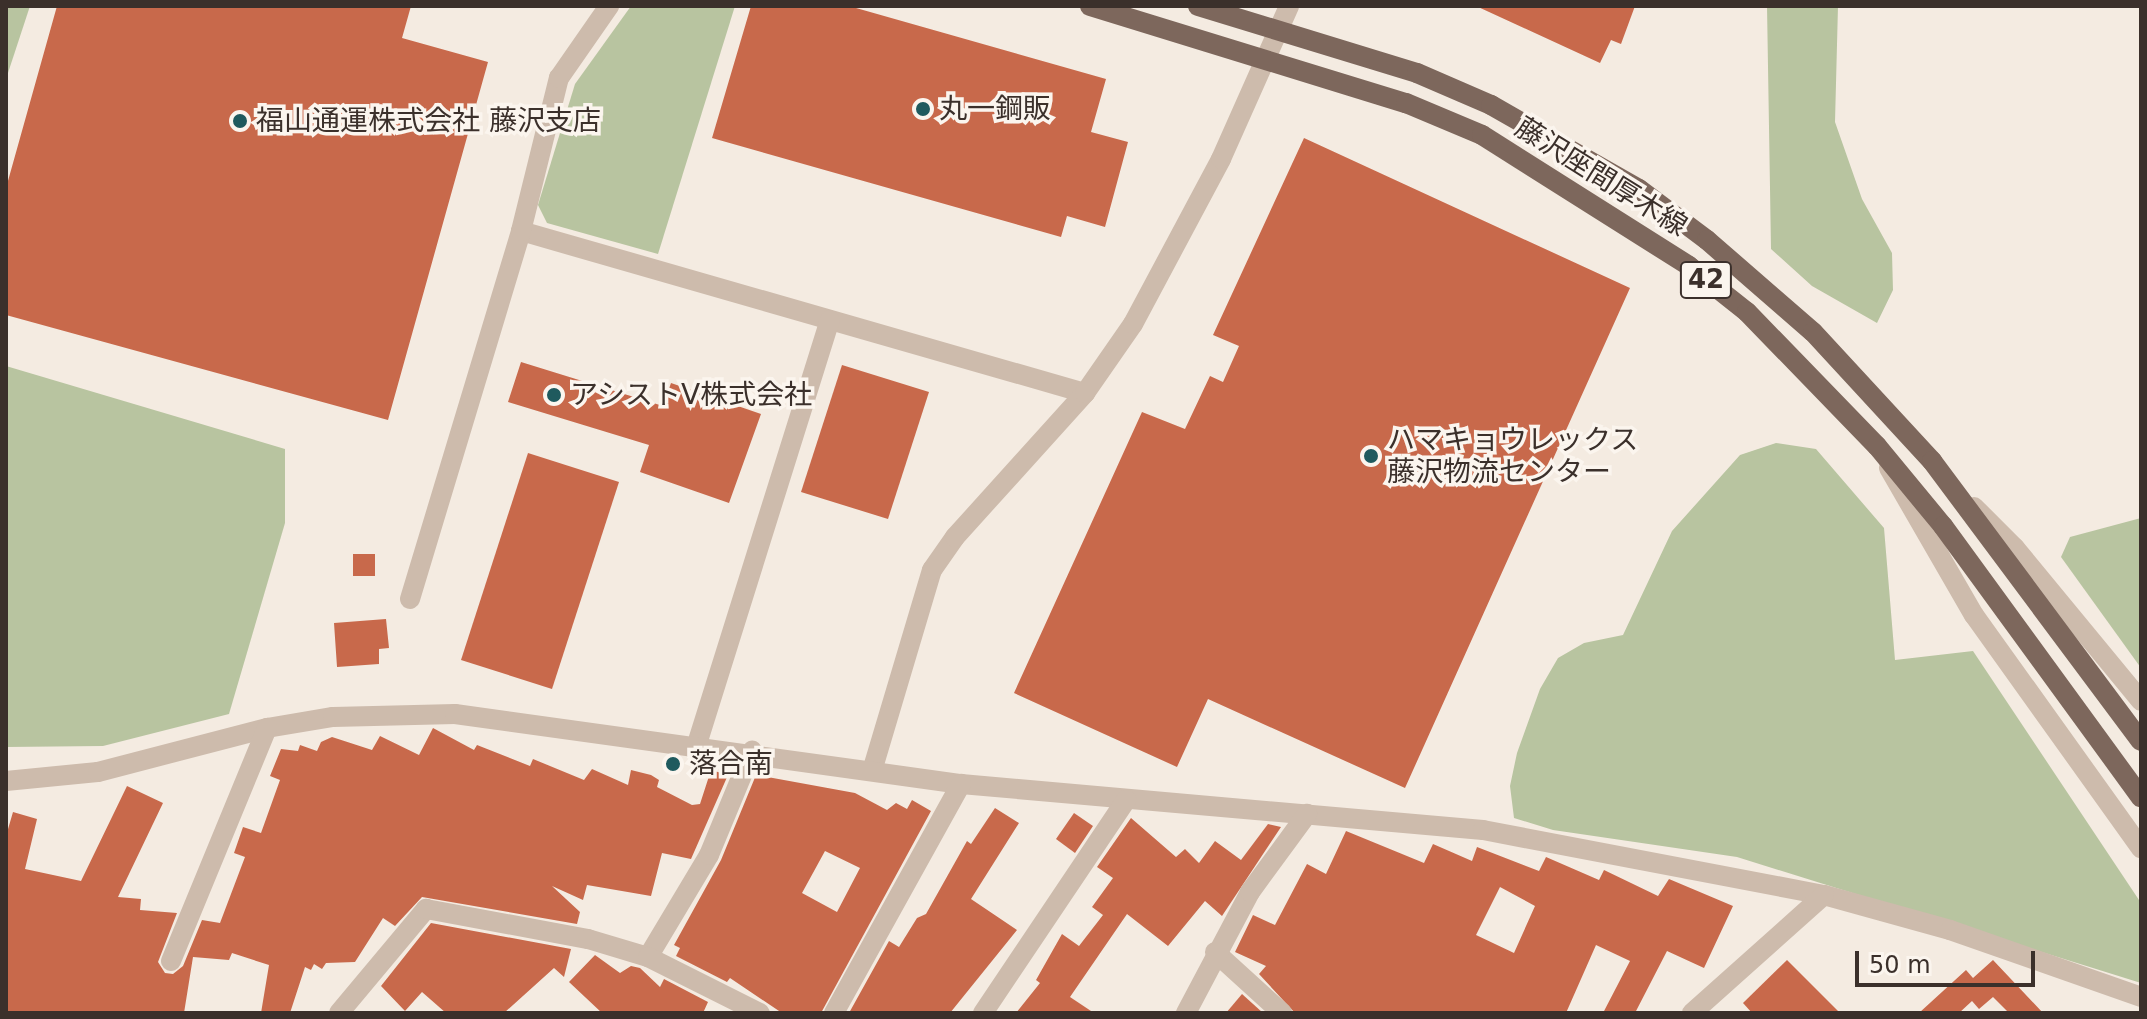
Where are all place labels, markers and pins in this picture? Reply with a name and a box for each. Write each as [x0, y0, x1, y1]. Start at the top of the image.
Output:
place label: 丸一鋼販 [939, 92, 1051, 126]
marker: 丸一鋼販 [914, 100, 932, 118]
place label: 福山通運株式会社 藤沢支店 [256, 104, 601, 138]
marker: 福山通運株式会社 藤沢支店 [231, 112, 249, 130]
place label: アシストV株式会社 [570, 378, 813, 412]
marker: アシストV株式会社 [545, 386, 563, 404]
place label: ハマキョウレックス 藤沢物流センター [1387, 423, 1639, 489]
marker: ハマキョウレックス 藤沢物流センター [1362, 447, 1380, 465]
place label: 落合南 [689, 747, 773, 781]
marker: 落合南 [664, 755, 682, 773]

